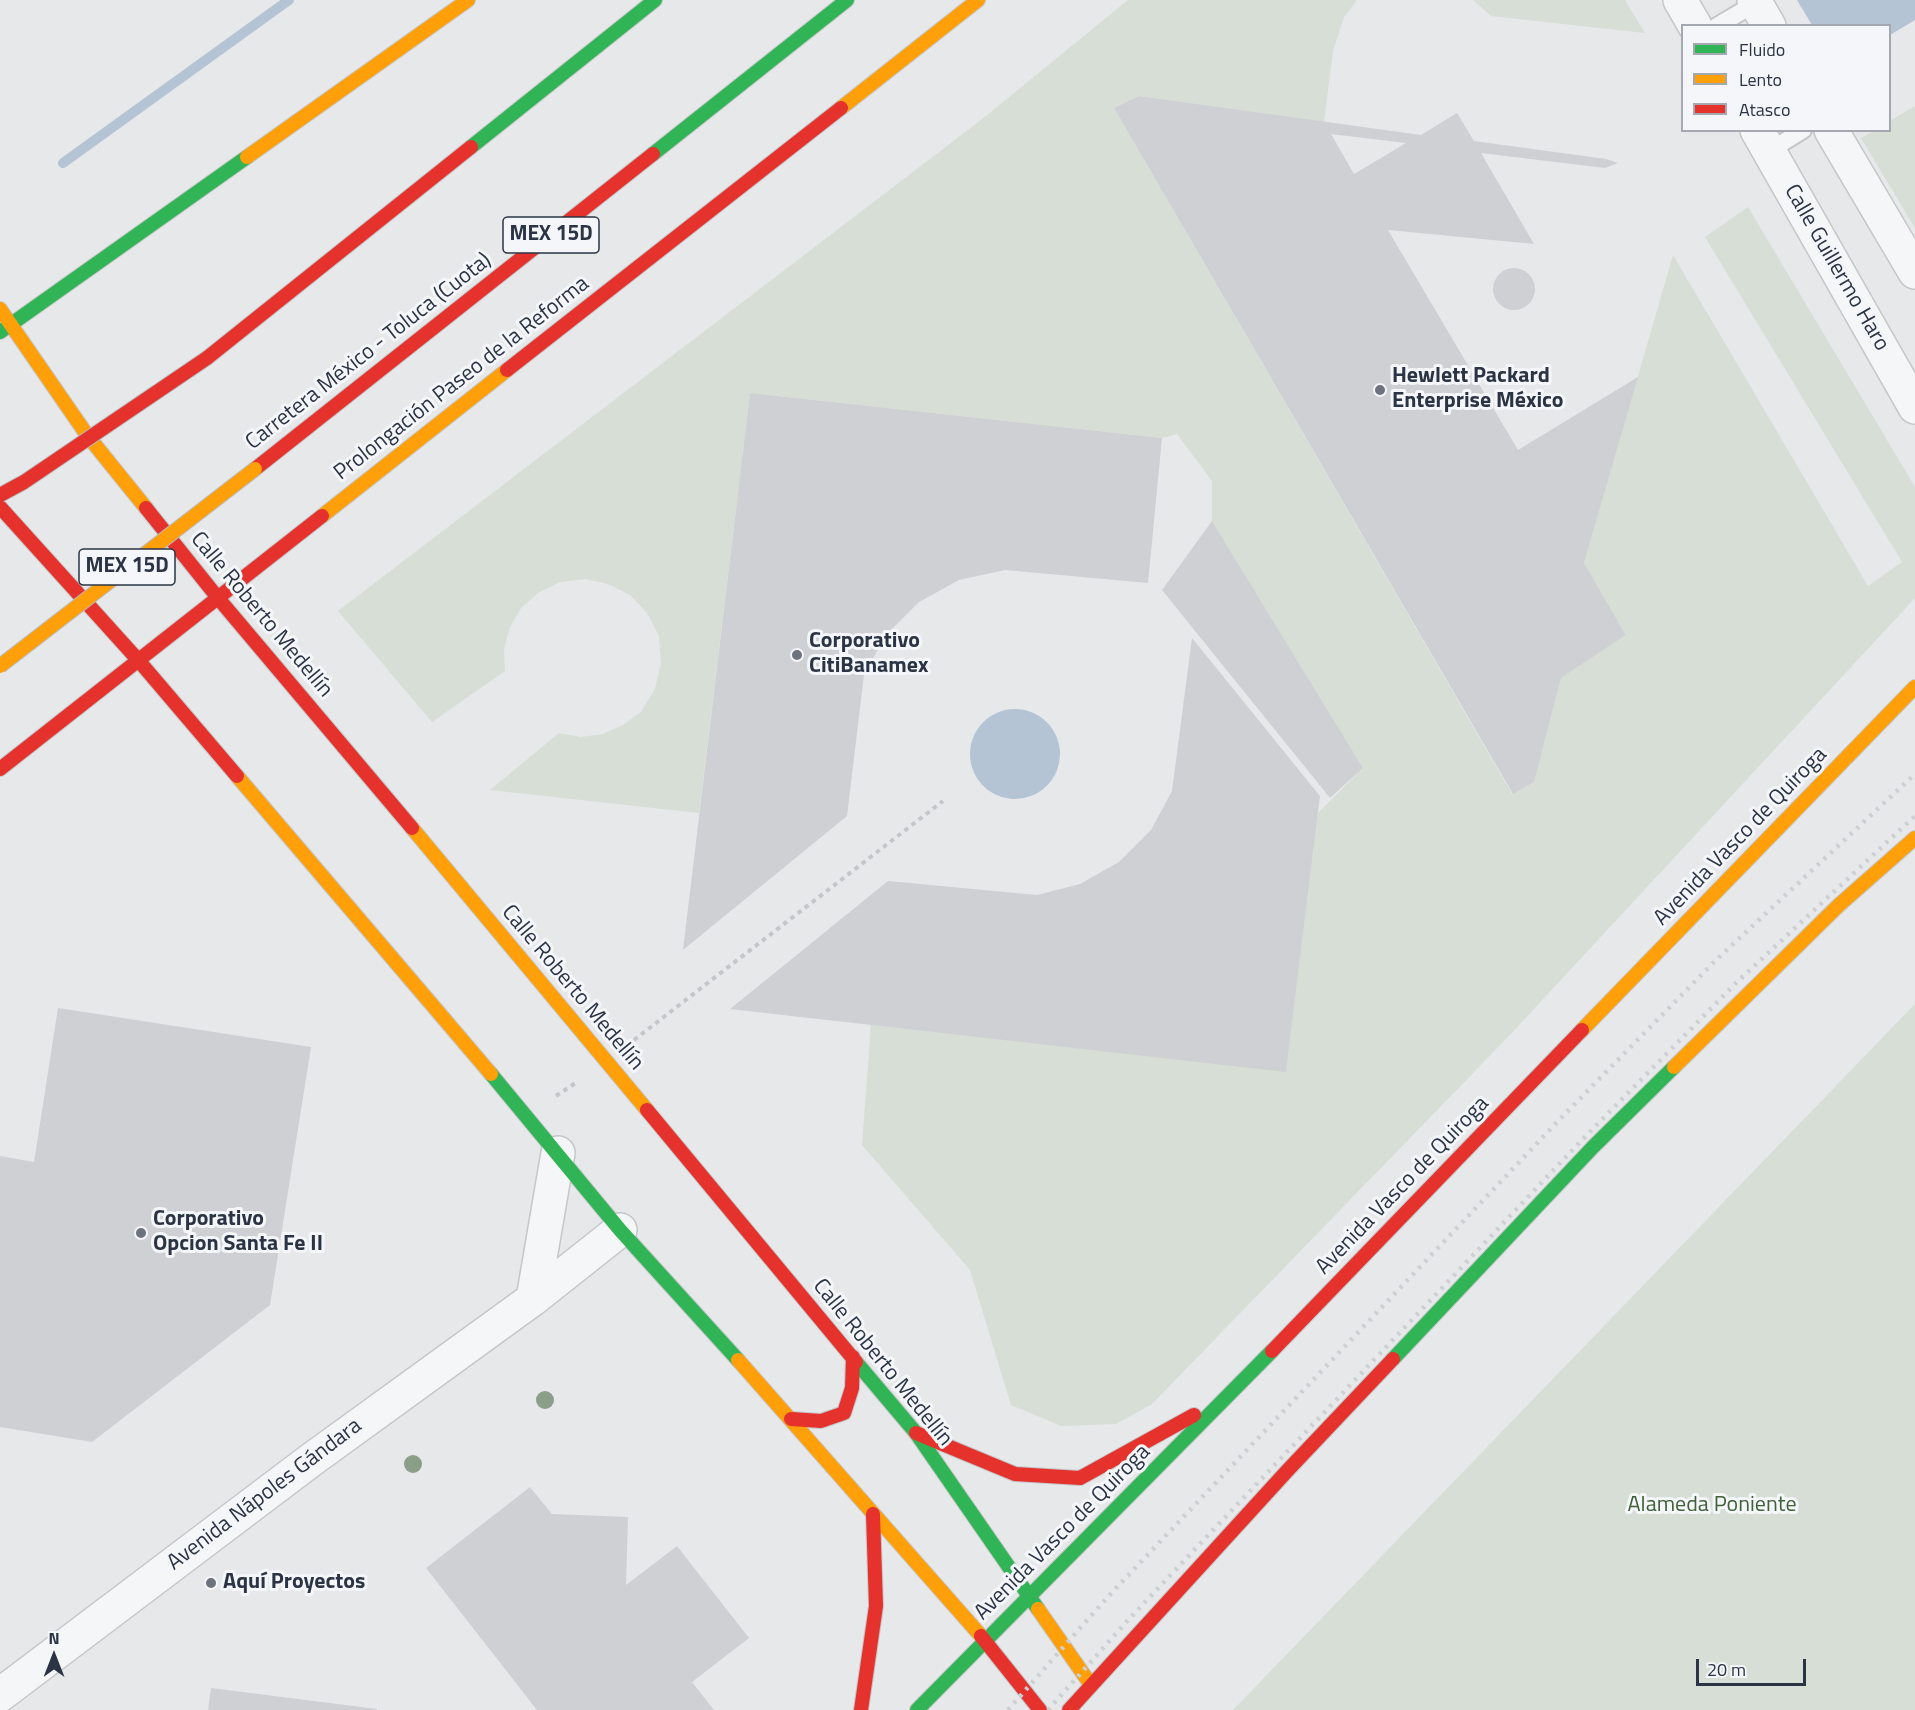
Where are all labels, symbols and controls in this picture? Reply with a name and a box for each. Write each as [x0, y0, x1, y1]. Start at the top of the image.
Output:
legend [1681, 24, 1891, 132]
text: Fluido [1739, 36, 1785, 63]
text: Lento [1739, 66, 1782, 93]
text: Atasco [1739, 96, 1790, 123]
street label: Calle Guillermo Haro [1778, 180, 1894, 356]
road number: MEX 15D [503, 217, 599, 253]
street label: Carretera México - Toluca (Cuota) [241, 248, 497, 456]
street label: Prolongación Paseo de la Reforma [329, 271, 595, 487]
place label: Hewlett Packard Enterprise México [1392, 364, 1564, 416]
marker: Hewlett Packard Enterprise México [1373, 383, 1387, 397]
street label: Calle Roberto Medellín [184, 527, 338, 703]
road number: MEX 15D [79, 549, 175, 585]
place label: Corporativo CitiBanamex [809, 629, 928, 680]
marker: Corporativo CitiBanamex [790, 648, 804, 662]
street label: Avenida Vasco de Quiroga [1649, 742, 1833, 932]
street label: Calle Roberto Medellín [495, 900, 649, 1076]
street label: Avenida Vasco de Quiroga [1311, 1091, 1495, 1281]
place label: Corporativo Opcion Santa Fe II [153, 1207, 323, 1258]
marker: Corporativo Opcion Santa Fe II [134, 1226, 148, 1240]
street label: Calle Roberto Medellín [806, 1274, 958, 1452]
street label: Avenida Nápoles Gándara [163, 1413, 367, 1577]
street label: Avenida Vasco de Quiroga [970, 1440, 1156, 1626]
park label: Alameda Poniente [1627, 1493, 1797, 1519]
place label: Aquí Proyectos [223, 1570, 365, 1596]
marker: Aquí Proyectos [204, 1576, 218, 1590]
north arrow [24, 1626, 84, 1686]
text: N [48, 1626, 60, 1650]
scale bar [1699, 1647, 1808, 1685]
text: 20 m [1707, 1656, 1746, 1683]

